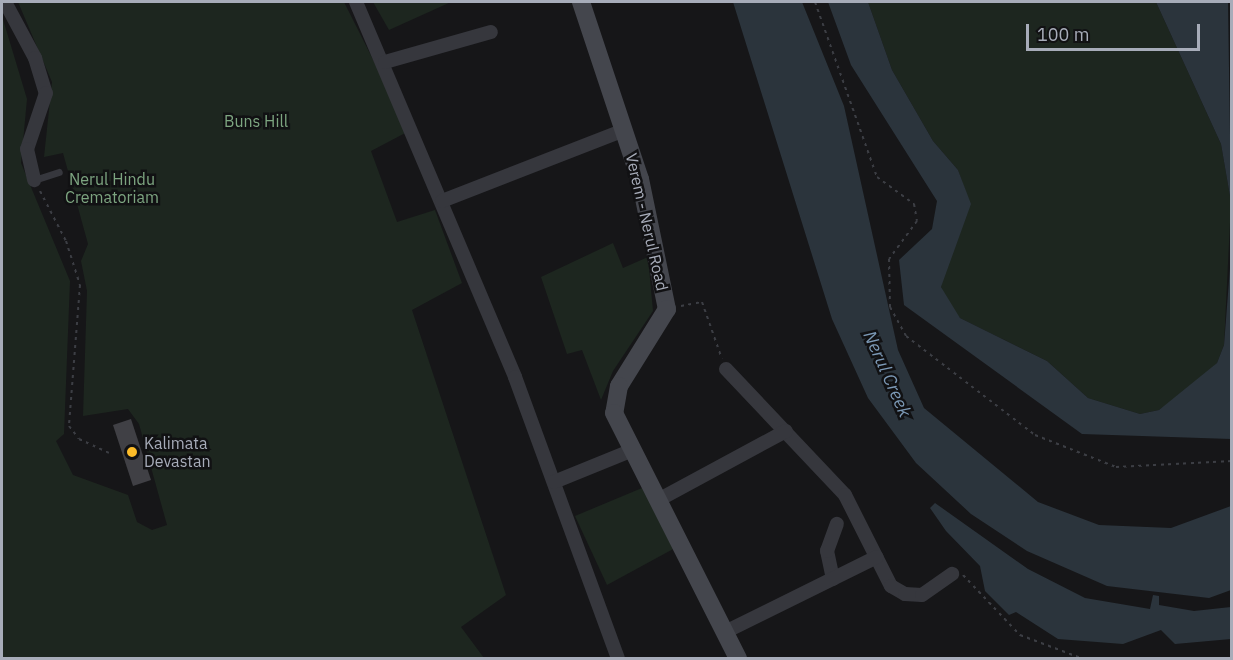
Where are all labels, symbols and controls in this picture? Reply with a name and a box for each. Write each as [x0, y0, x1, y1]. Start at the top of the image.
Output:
scale bar [1029, 12, 1203, 50]
text: 100 m [1037, 23, 1089, 46]
park label: Buns Hill [224, 111, 288, 131]
street label: Verem - Nerul Road [622, 151, 672, 293]
park label: Nerul Hindu Crematoriam [65, 169, 159, 207]
water label: Nerul Creek [858, 327, 916, 421]
place label: Kalimata Devastan [144, 433, 211, 471]
marker: Kalimata Devastan [125, 445, 139, 459]

